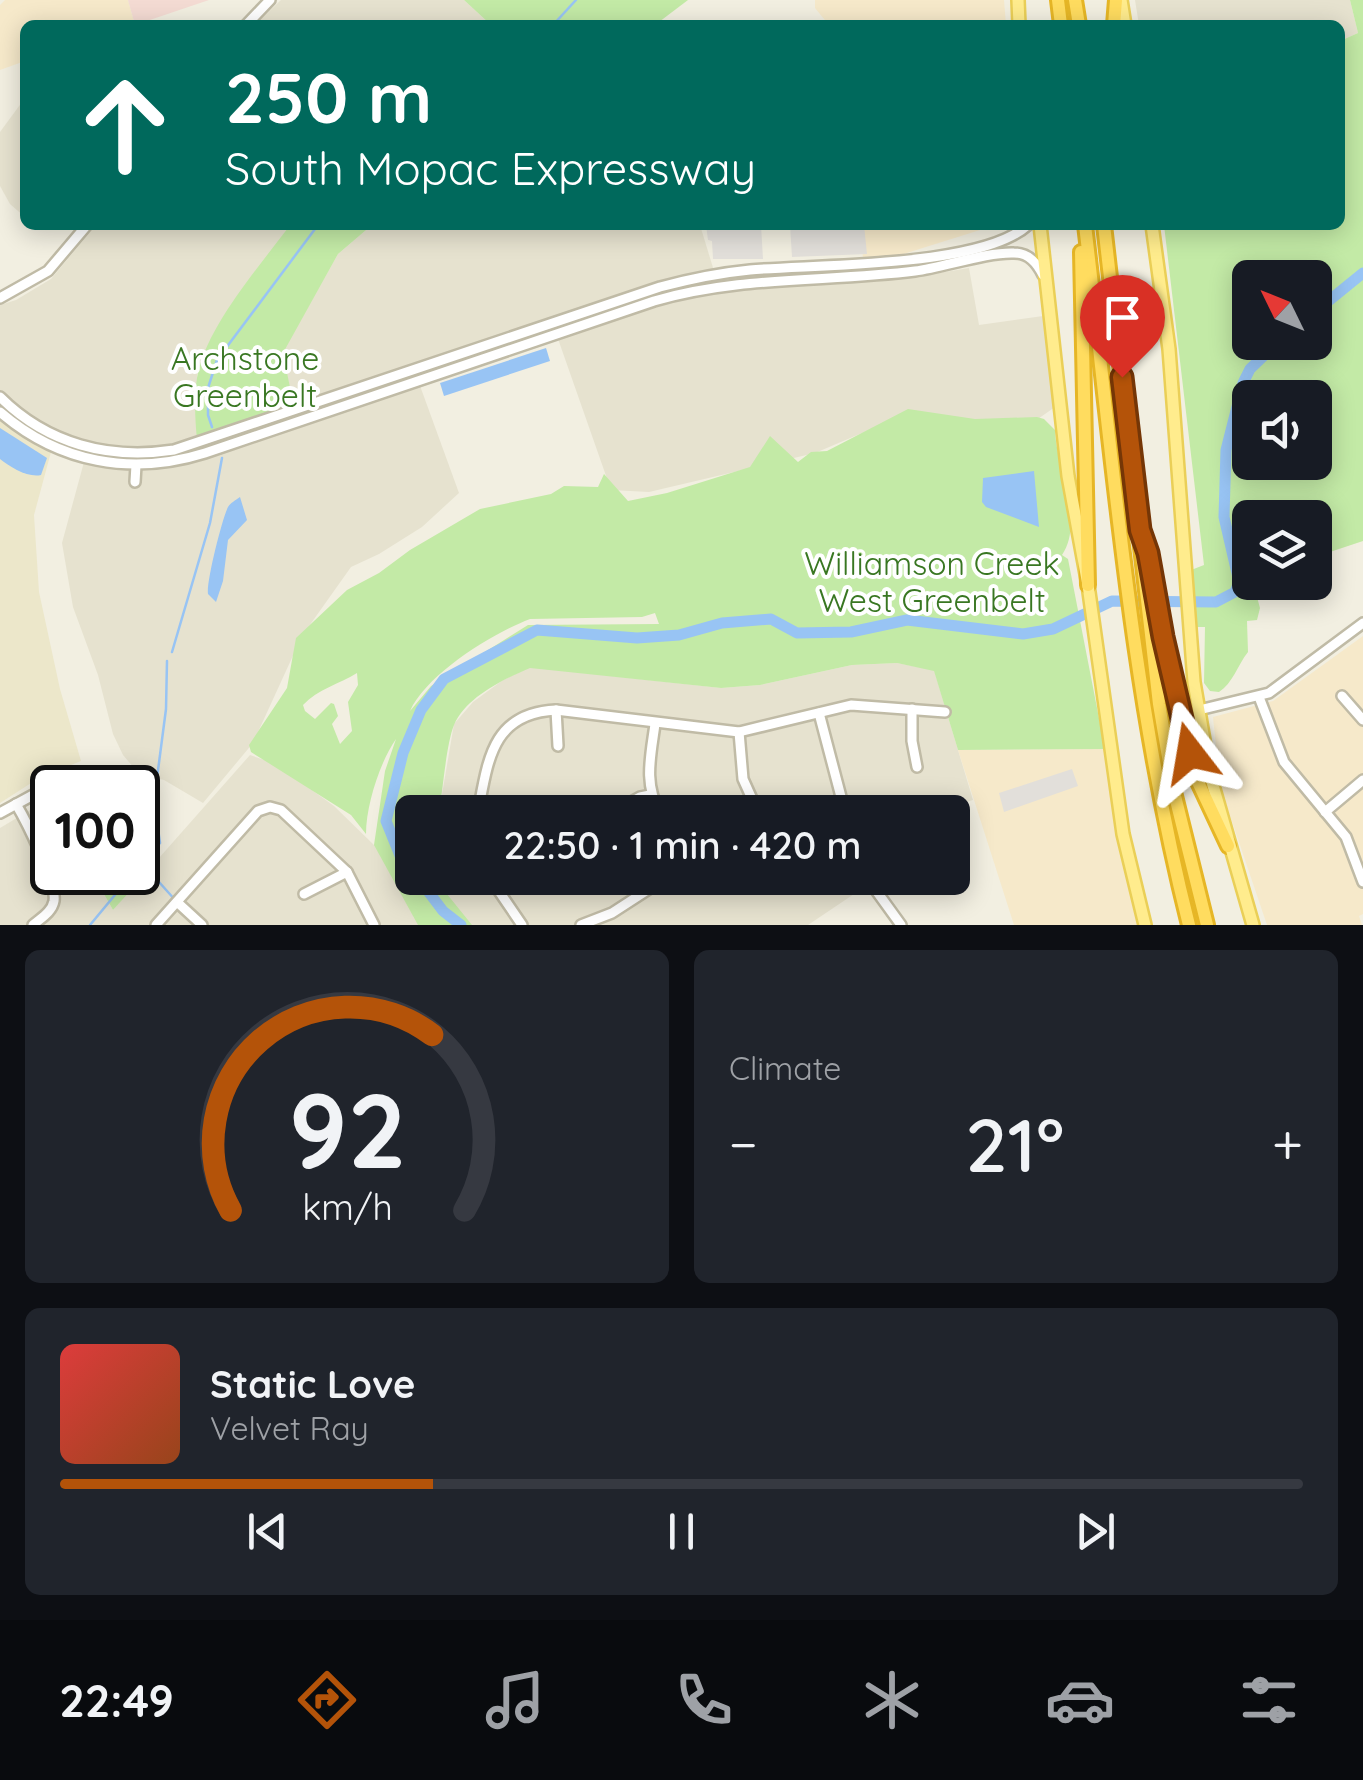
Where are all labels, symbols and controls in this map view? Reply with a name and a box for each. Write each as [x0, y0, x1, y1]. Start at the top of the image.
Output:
text: 250 m [225, 53, 432, 141]
icon: ahead [60, 60, 190, 190]
text: South Mopac Expressway [225, 140, 756, 196]
north arrow [1232, 260, 1332, 360]
map controls [1232, 260, 1332, 600]
pin [1080, 275, 1165, 378]
icon: arrive [1095, 290, 1150, 345]
park label: Archstone Greenbelt [171, 338, 319, 415]
button: sound [1232, 380, 1332, 480]
button: layers [1232, 500, 1332, 600]
park label: Williamson Creek West Greenbelt [804, 543, 1060, 620]
position arrow [1138, 701, 1242, 805]
speed limit sign: 100 [30, 765, 160, 895]
text: 22:50 · 1 min · 420 m [504, 821, 861, 869]
text: Climate [729, 1048, 841, 1088]
text: 92 [288, 1064, 406, 1194]
text: 21° [965, 1097, 1064, 1191]
text: − [729, 1109, 758, 1178]
text: + [1272, 1109, 1303, 1178]
text: km/h [302, 1184, 392, 1229]
text: Static Love [210, 1360, 415, 1408]
text: Velvet Ray [210, 1408, 369, 1448]
icon: previous [240, 1504, 295, 1559]
icon: pause [654, 1504, 709, 1559]
icon: next [1068, 1504, 1123, 1559]
icon: directions [292, 1665, 362, 1735]
icon: music [480, 1665, 550, 1735]
icon: phone [669, 1665, 739, 1735]
icon: climate [857, 1665, 927, 1735]
icon: car [1045, 1665, 1115, 1735]
icon: filters [1234, 1665, 1304, 1735]
text: 22:49 [59, 1672, 174, 1728]

